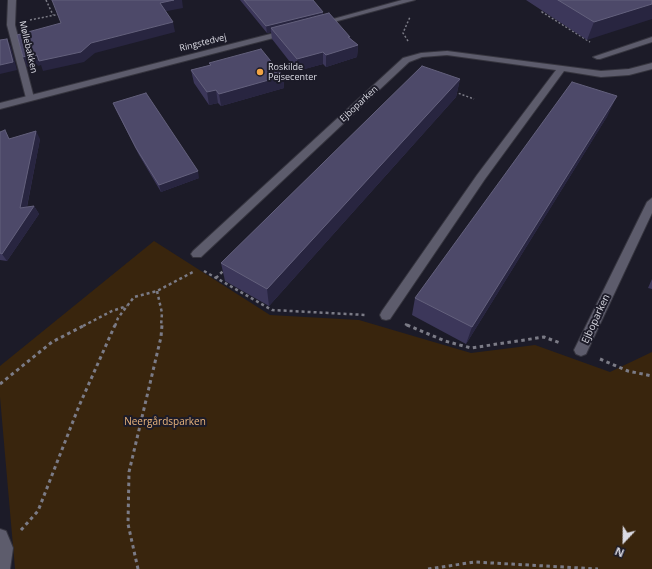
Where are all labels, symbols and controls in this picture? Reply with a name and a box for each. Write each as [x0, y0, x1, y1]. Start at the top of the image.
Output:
street label: Møllebakken [17, 20, 39, 74]
street label: Ringstedvej [178, 32, 228, 54]
place label: Roskilde Pejsecenter [268, 62, 317, 83]
marker: Roskilde Pejsecenter [255, 67, 265, 77]
street label: Ejboparken [338, 84, 380, 124]
street label: Ejboparken [579, 292, 613, 346]
park label: Neergårdsparken [124, 416, 206, 428]
north arrow [604, 521, 644, 561]
text: N [612, 544, 626, 561]

